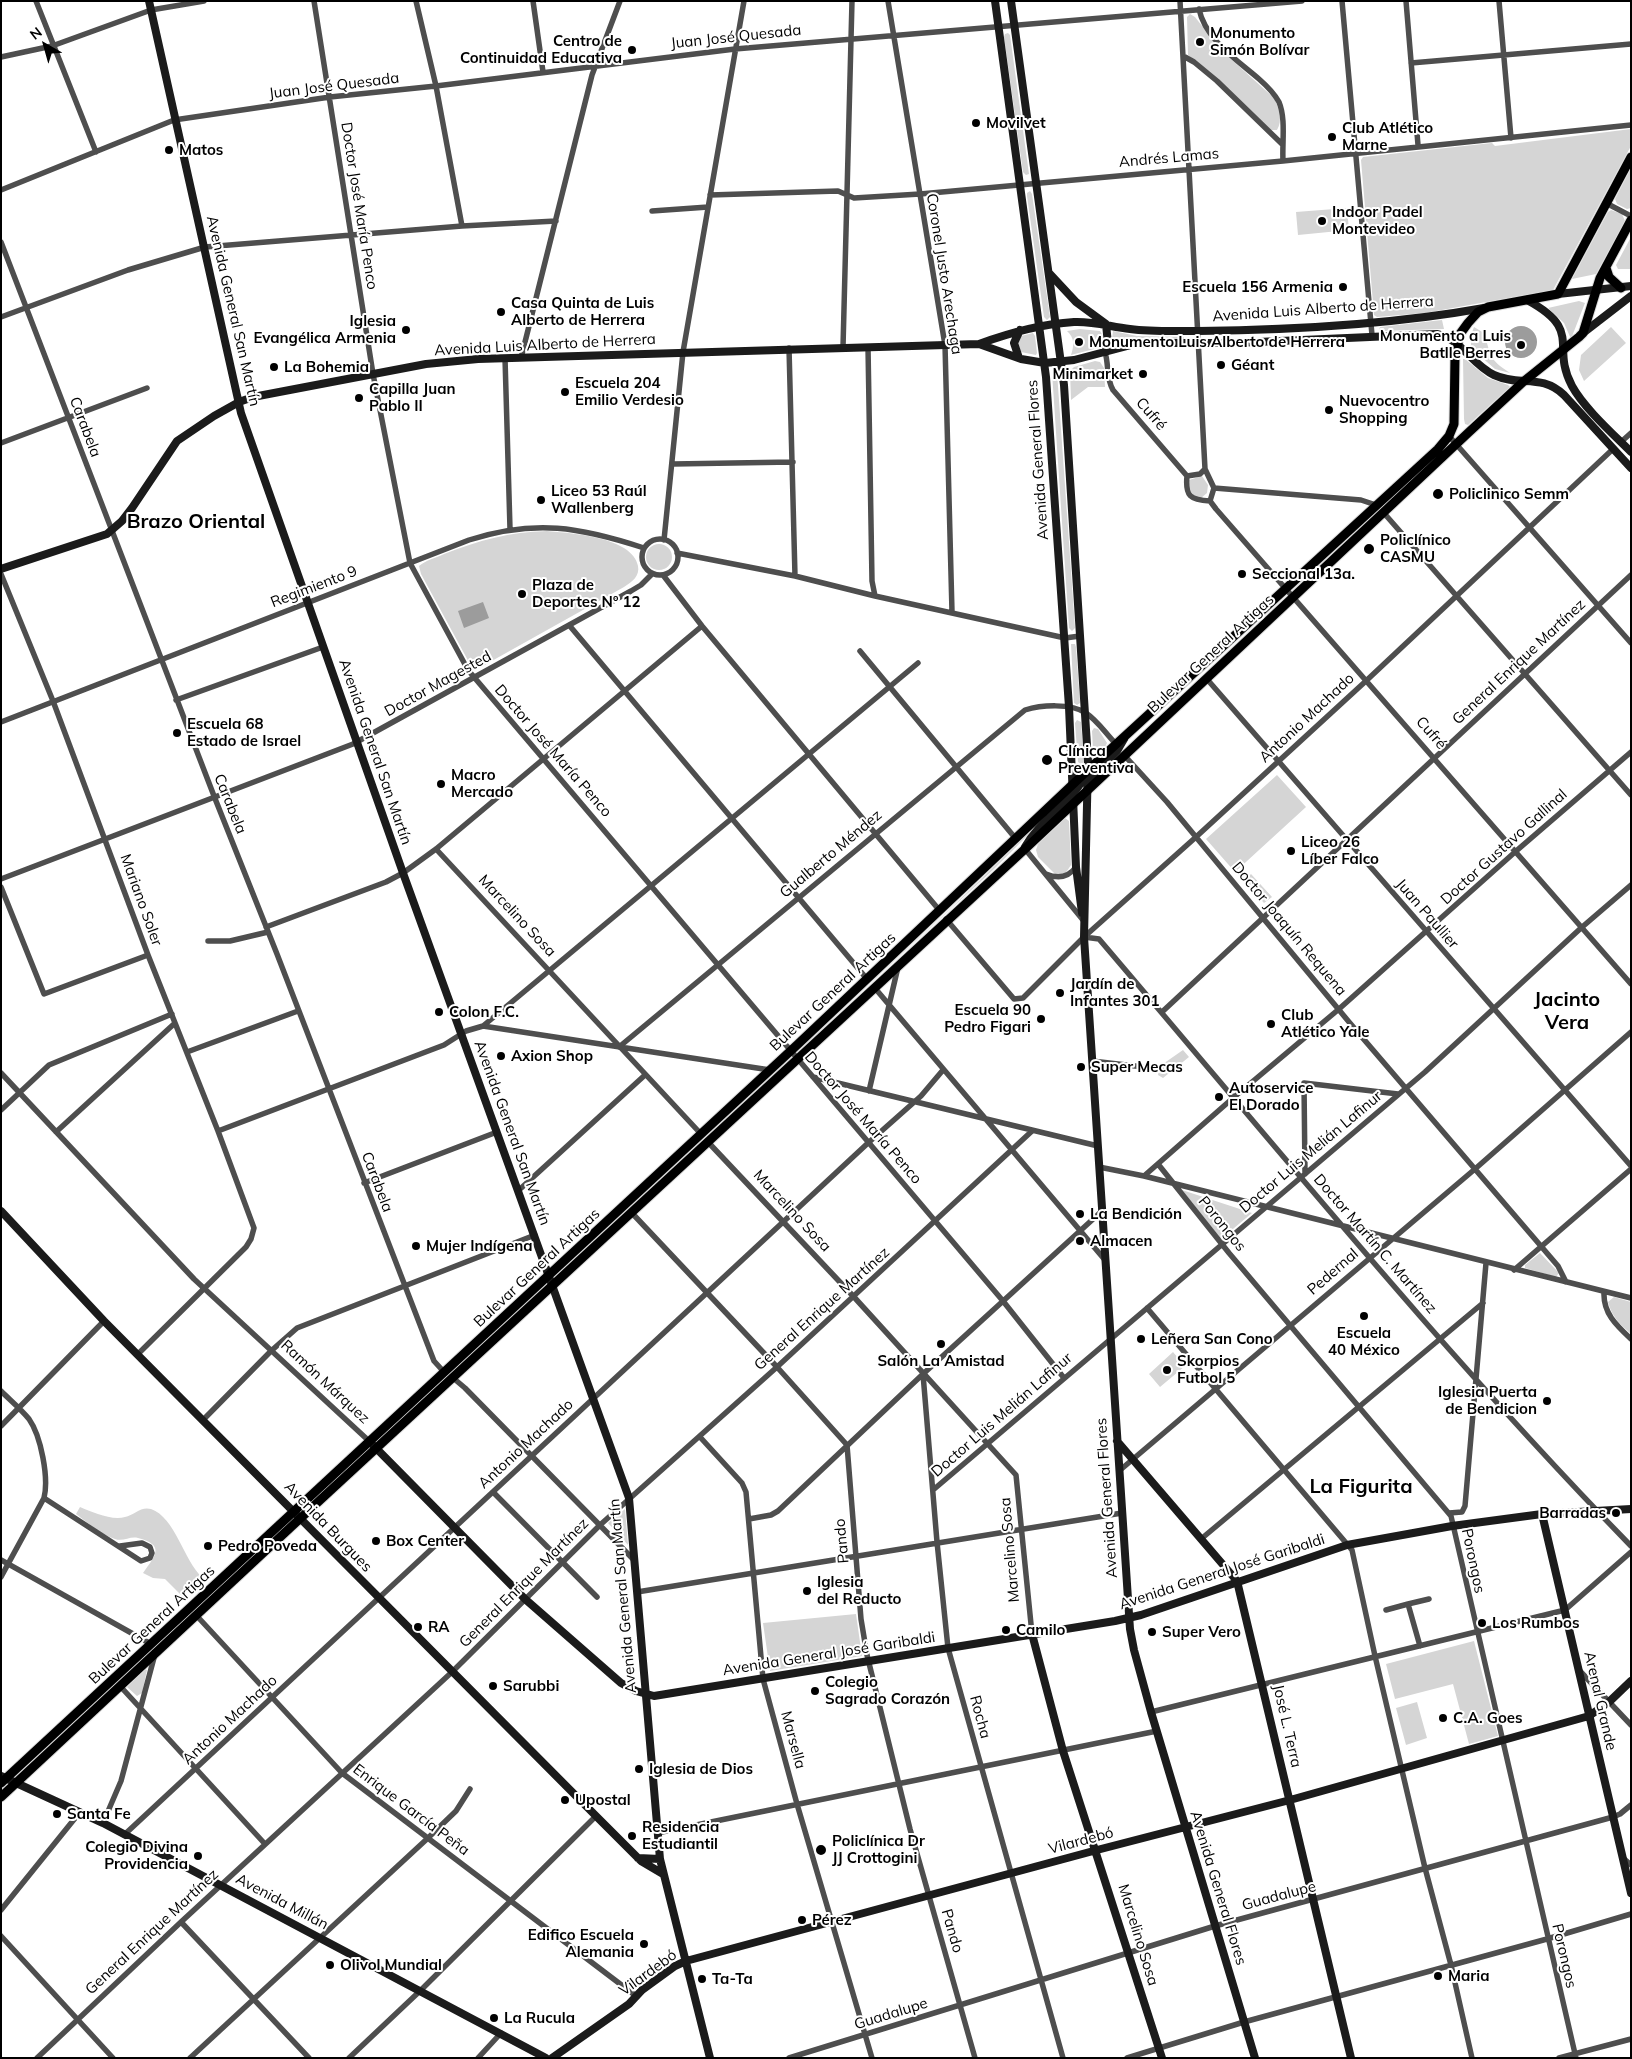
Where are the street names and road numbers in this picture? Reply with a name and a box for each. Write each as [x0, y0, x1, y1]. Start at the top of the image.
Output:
street label: Juan José Quesada [670, 21, 802, 53]
street label: Juan José Quesada [268, 69, 400, 103]
street label: Doctor José María Penco [337, 121, 381, 291]
street label: Andrés Lamas [1118, 145, 1220, 171]
street label: Coronel Justo Arechaga [922, 192, 966, 356]
street label: Avenida General San Martín [202, 214, 264, 408]
street label: Avenida Luis Alberto de Herrera [1212, 292, 1434, 326]
street label: Avenida Luis Alberto de Herrera [434, 330, 656, 360]
street label: Avenida General Flores [1023, 379, 1053, 541]
street label: Carabela [65, 394, 105, 460]
street label: Cufré [1132, 394, 1170, 434]
street label: Regimiento 9 [268, 562, 360, 612]
street label: Bulevar General Artigas [1144, 591, 1278, 717]
street label: General Enrique Martínez [1449, 596, 1589, 728]
street label: Doctor Magested [382, 647, 494, 721]
street label: Avenida General San Martín [335, 657, 415, 847]
street label: Antonio Machado [1256, 669, 1358, 767]
street label: Doctor José María Penco [491, 681, 615, 821]
street label: Cufré [1412, 713, 1450, 753]
street label: Carabela [210, 771, 250, 837]
street label: Doctor Gustavo Gallinal [1437, 785, 1571, 909]
street label: Gualberto Méndez [776, 806, 886, 902]
street label: Mariano Soler [116, 852, 166, 948]
street label: Doctor Joaquín Requena [1228, 859, 1350, 999]
street label: Marcelino Sosa [474, 871, 560, 961]
street label: Juan Paullier [1392, 875, 1462, 953]
street label: Bulevar General Artigas [766, 929, 900, 1055]
street label: Avenida General San Martín [470, 1038, 554, 1228]
street label: Doctor José María Penco [801, 1048, 925, 1188]
street label: Doctor Luis Melián Lafinur [1236, 1087, 1386, 1217]
street label: Carabela [357, 1149, 397, 1215]
street label: Marcelino Sosa [749, 1166, 835, 1256]
street label: Doctor Martín C. Martínez [1310, 1171, 1440, 1317]
street label: Porongos [1194, 1193, 1250, 1255]
street label: Bulevar General Artigas [470, 1205, 604, 1331]
street label: General Enrique Martínez [751, 1244, 893, 1374]
street label: Pedernal [1304, 1245, 1362, 1299]
street label: Ramón Márquez [277, 1336, 373, 1428]
street label: Doctor Luis Melián Lafinur [928, 1349, 1076, 1481]
street label: Antonio Machado [475, 1395, 577, 1493]
street label: Avenida General Flores [1092, 1417, 1122, 1579]
street label: Avenida Burgues [280, 1478, 376, 1576]
street label: Marcelino Sosa [996, 1497, 1024, 1603]
street label: Avenida General San Martín [606, 1498, 640, 1694]
street label: General Enrique Martínez [456, 1515, 592, 1651]
street label: Pando [831, 1518, 853, 1564]
street label: Porongos [1457, 1527, 1489, 1595]
street label: Avenida General José Garibaldi [1117, 1530, 1327, 1614]
street label: Bulevar General Artigas [85, 1562, 219, 1688]
street label: Avenida General José Garibaldi [721, 1628, 937, 1680]
street label: Arenal Grande [1580, 1650, 1620, 1752]
street label: Antonio Machado [179, 1671, 281, 1769]
street label: José L. Terra [1269, 1683, 1305, 1769]
street label: Rocha [966, 1693, 994, 1741]
street label: Marsella [777, 1709, 809, 1771]
street label: Enrique García Peña [349, 1760, 473, 1860]
street label: Avenida General Flores [1186, 1809, 1250, 1967]
street label: Vilardebó [1046, 1824, 1116, 1858]
street label: General Enrique Martínez [82, 1866, 222, 1998]
street label: Avenida Millán [233, 1870, 331, 1934]
street label: Guadalupe [1240, 1877, 1318, 1915]
street label: Marcelino Sosa [1114, 1882, 1162, 1988]
street label: Pando [937, 1907, 967, 1955]
street label: Porongos [1548, 1922, 1580, 1990]
street label: Vilardebó [616, 1946, 680, 2000]
street label: Guadalupe [852, 1994, 930, 2034]

